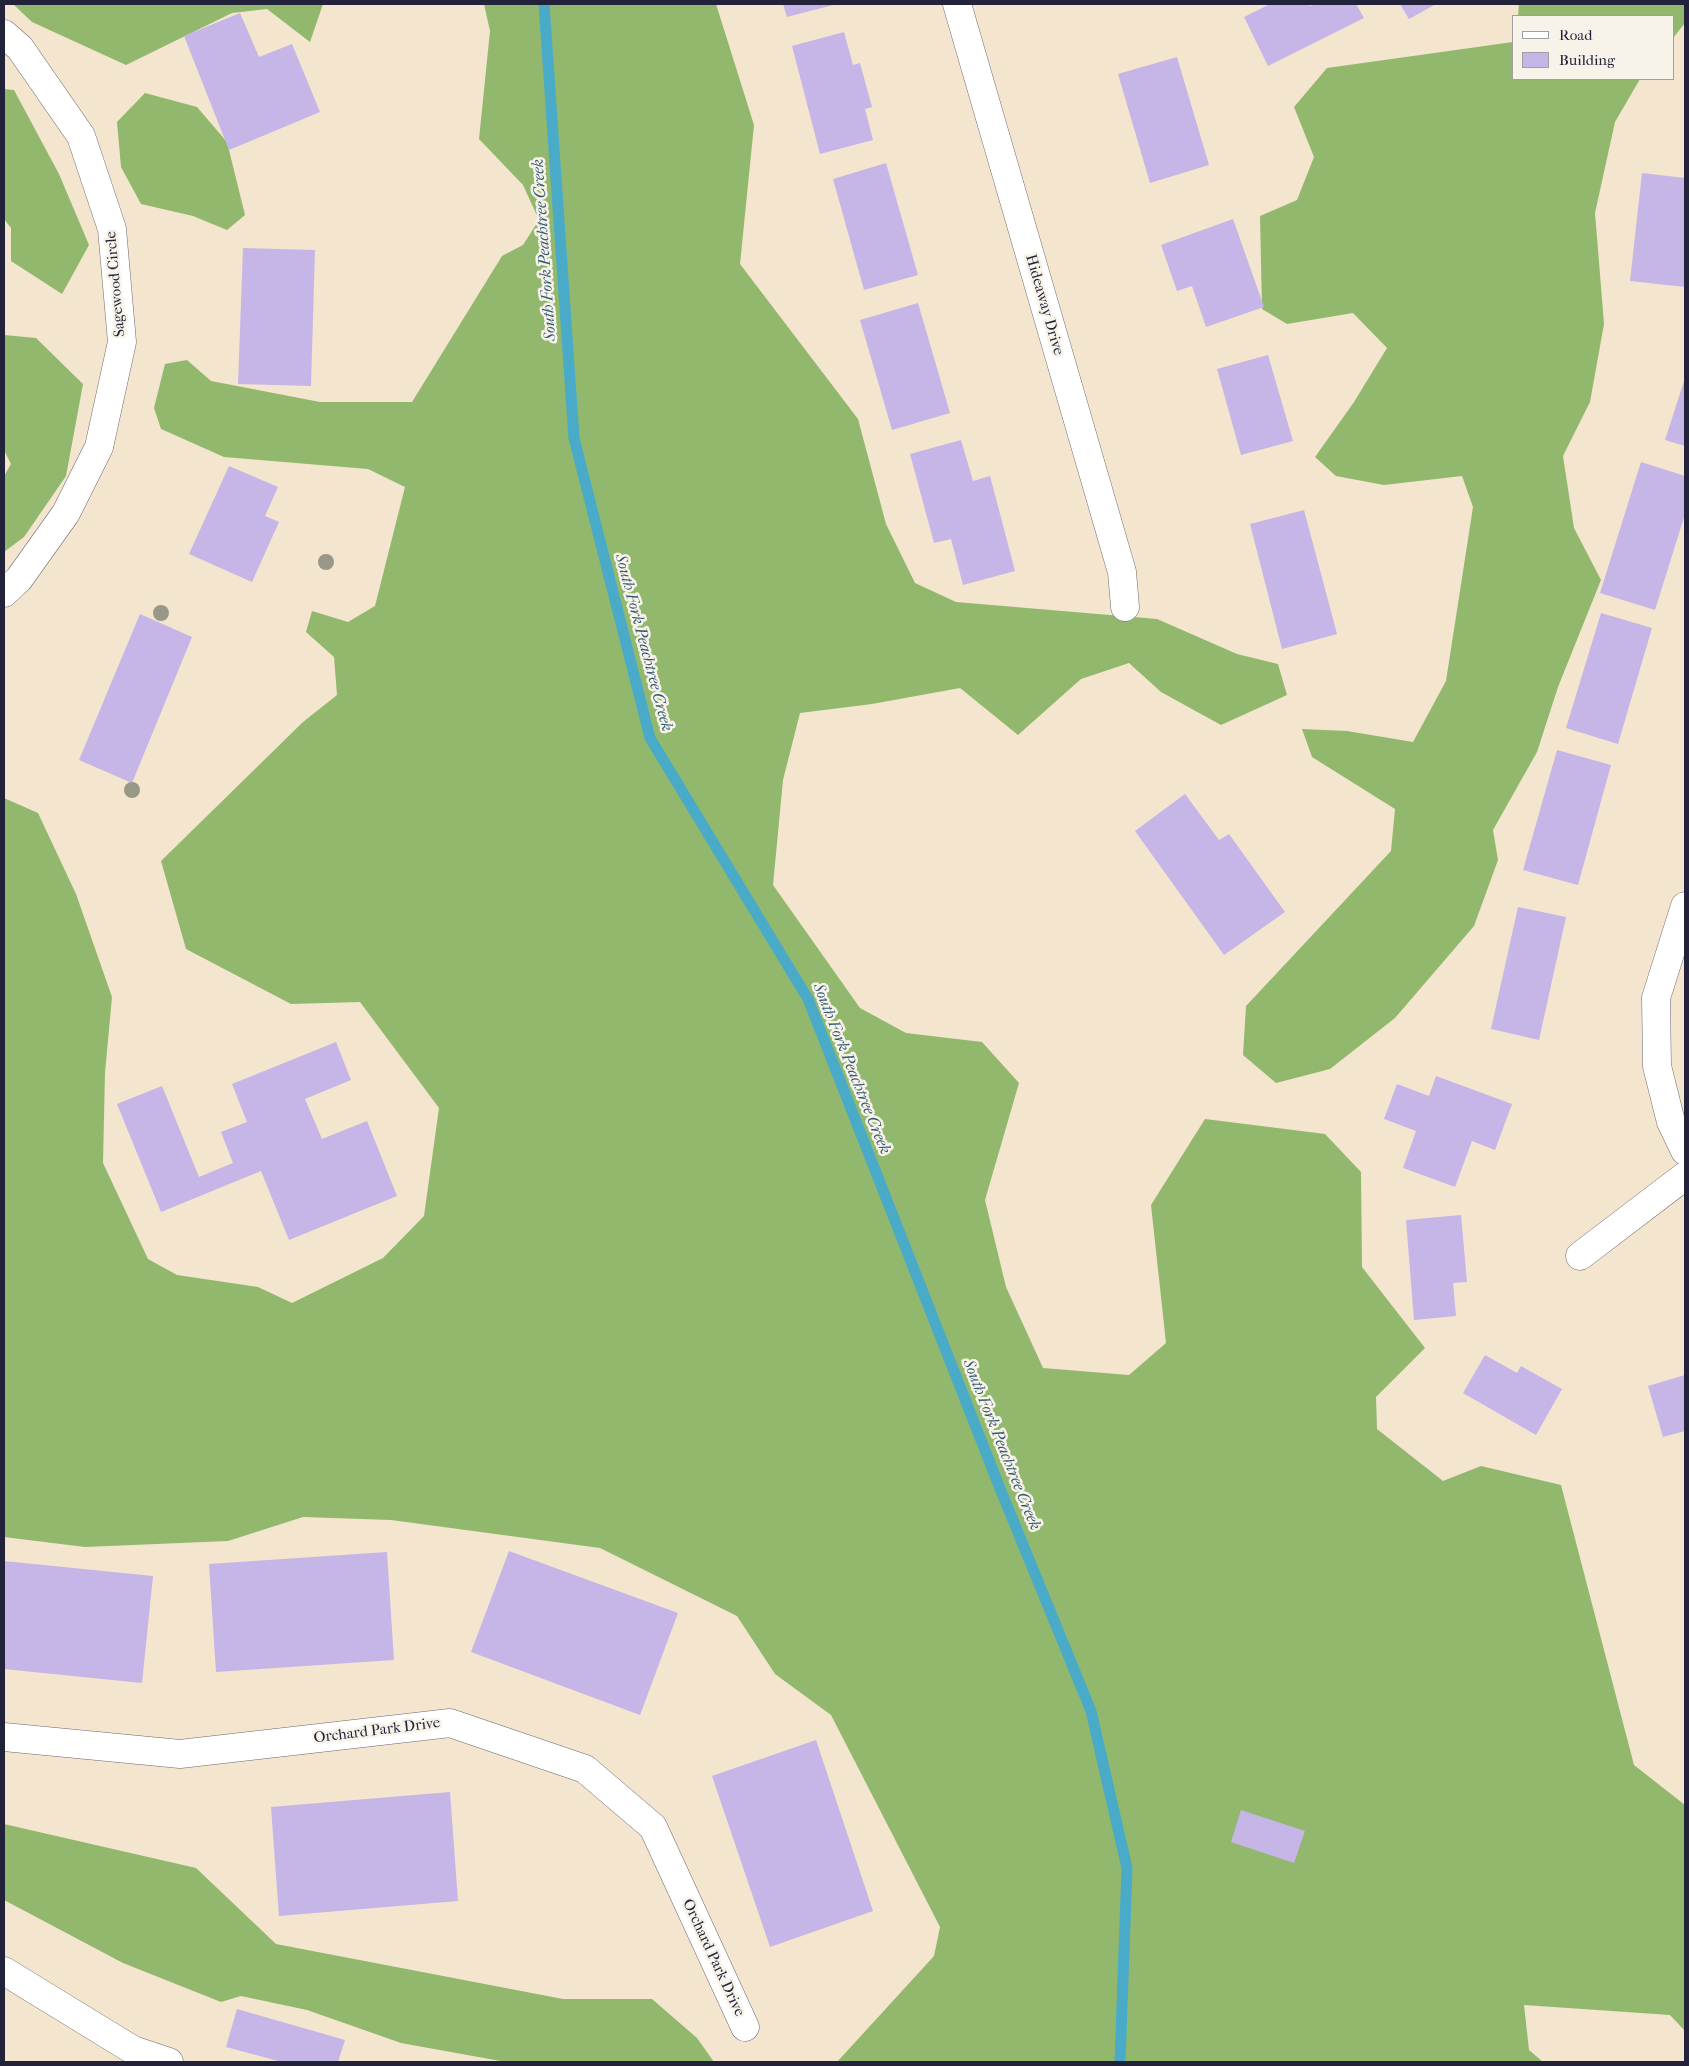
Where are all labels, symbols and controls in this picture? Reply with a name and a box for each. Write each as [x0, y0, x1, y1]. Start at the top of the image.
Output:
legend [1512, 15, 1674, 80]
text: Road [1559, 26, 1592, 44]
text: Building [1559, 51, 1615, 69]
water label: South Fork Peachtree Creek [529, 158, 561, 342]
street label: Sagewood Circle [102, 230, 130, 338]
street label: Hideaway Drive [1021, 253, 1067, 357]
water label: South Fork Peachtree Creek [610, 552, 676, 734]
water label: South Fork Peachtree Creek [808, 981, 894, 1157]
water label: South Fork Peachtree Creek [958, 1357, 1044, 1533]
street label: Orchard Park Drive [313, 1714, 441, 1748]
street label: Orchard Park Drive [678, 1896, 748, 2020]

